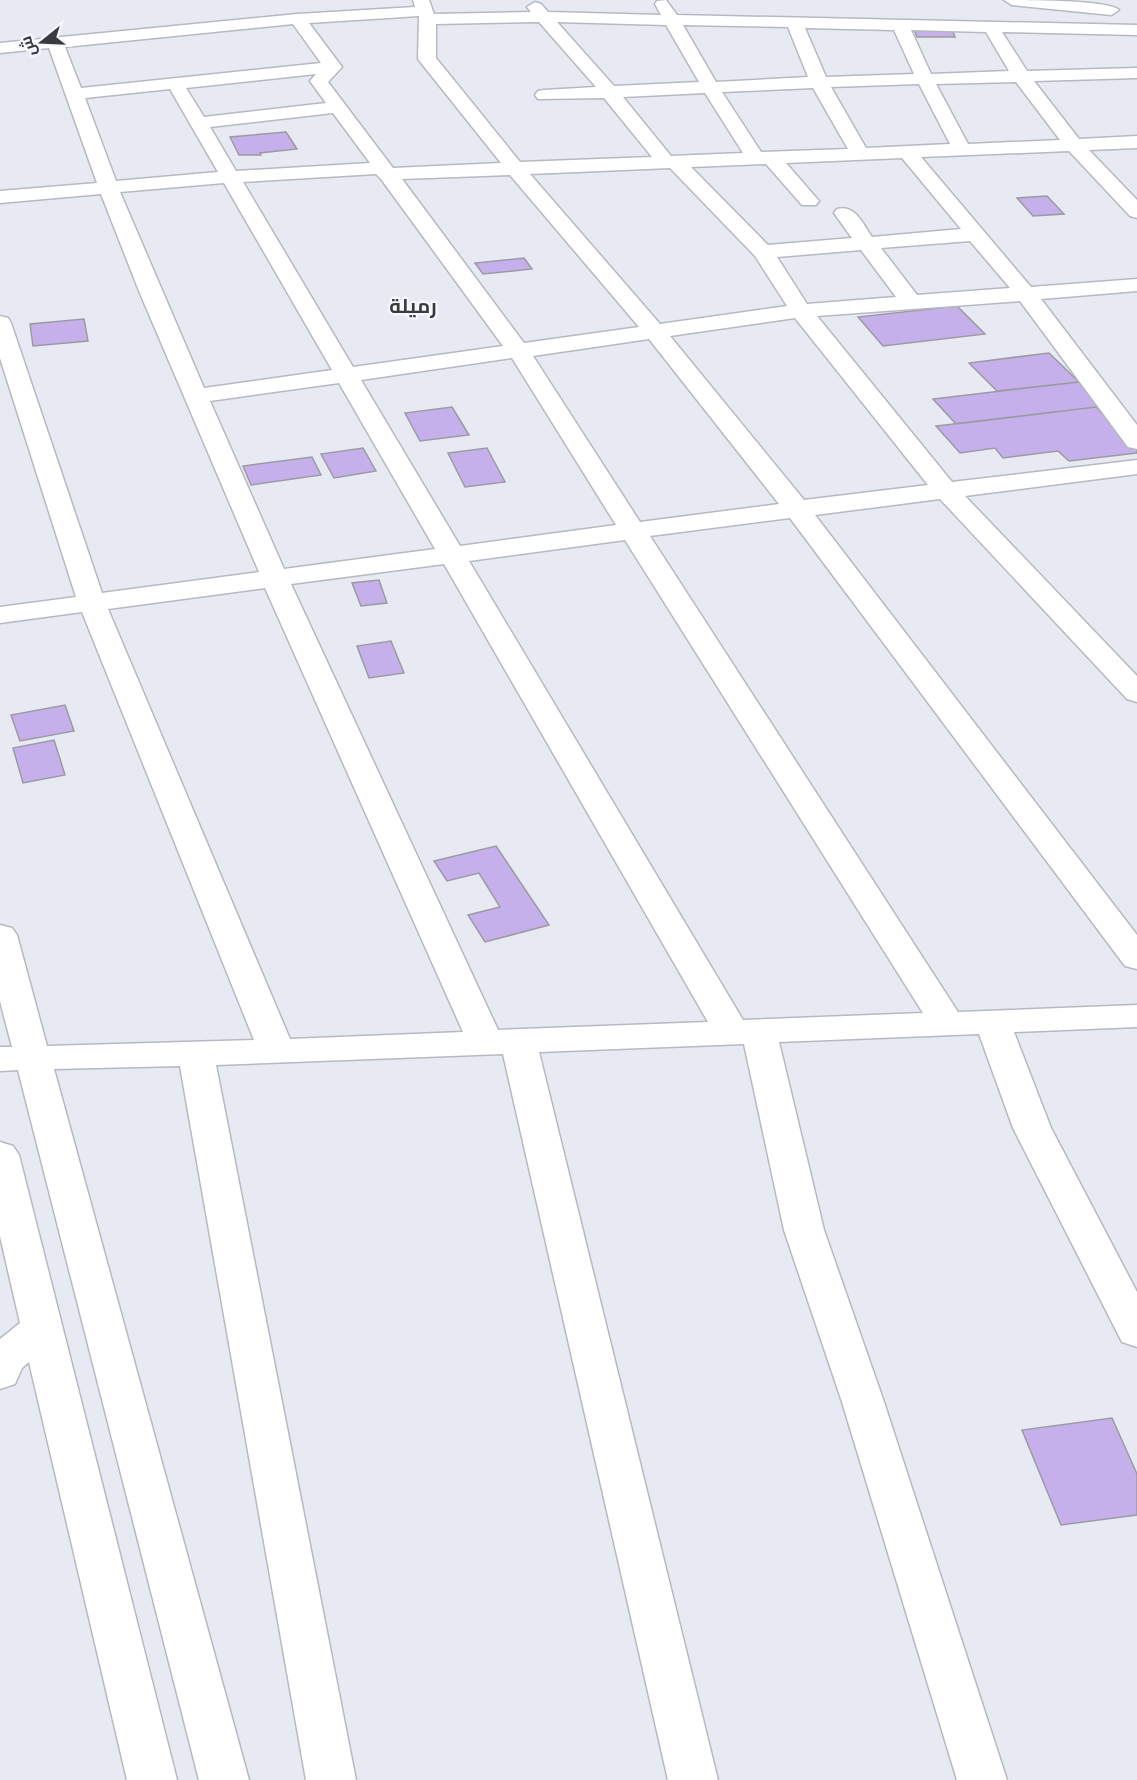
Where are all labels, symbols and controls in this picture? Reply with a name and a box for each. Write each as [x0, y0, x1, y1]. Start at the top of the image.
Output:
north arrow [12, 12, 72, 72]
text: ش [14, 33, 42, 60]
district label: رميلة [389, 292, 437, 320]

